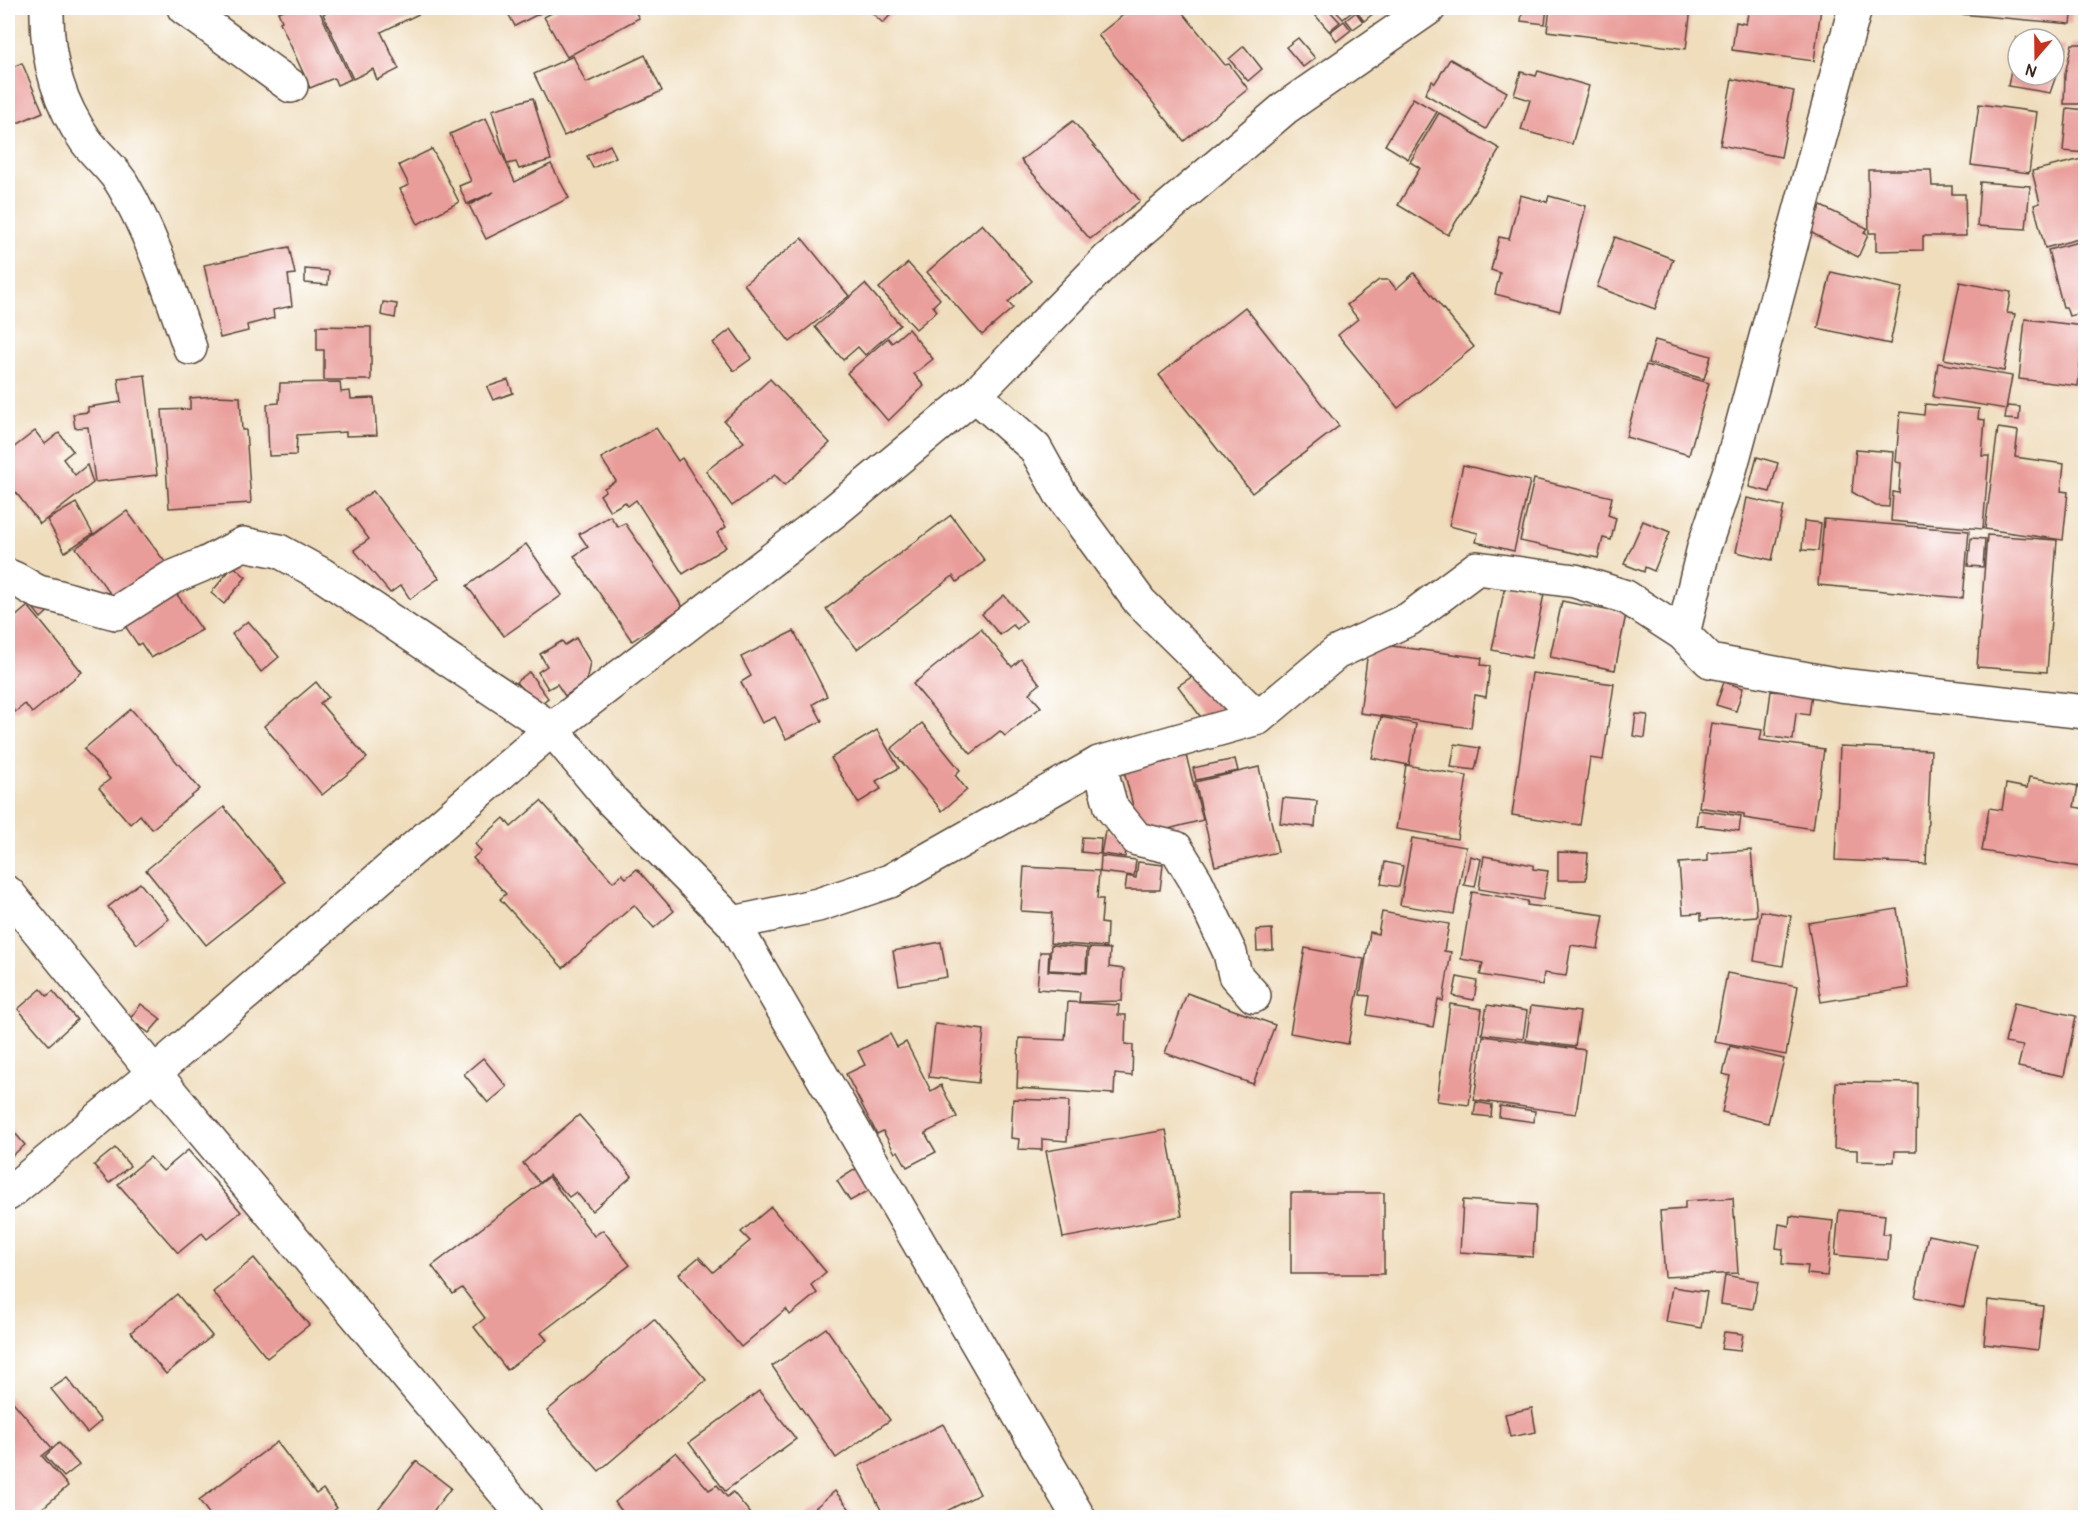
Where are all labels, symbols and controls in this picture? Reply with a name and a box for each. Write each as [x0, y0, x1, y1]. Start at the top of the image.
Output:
north arrow [2006, 27, 2066, 87]
text: N [2023, 59, 2040, 81]

